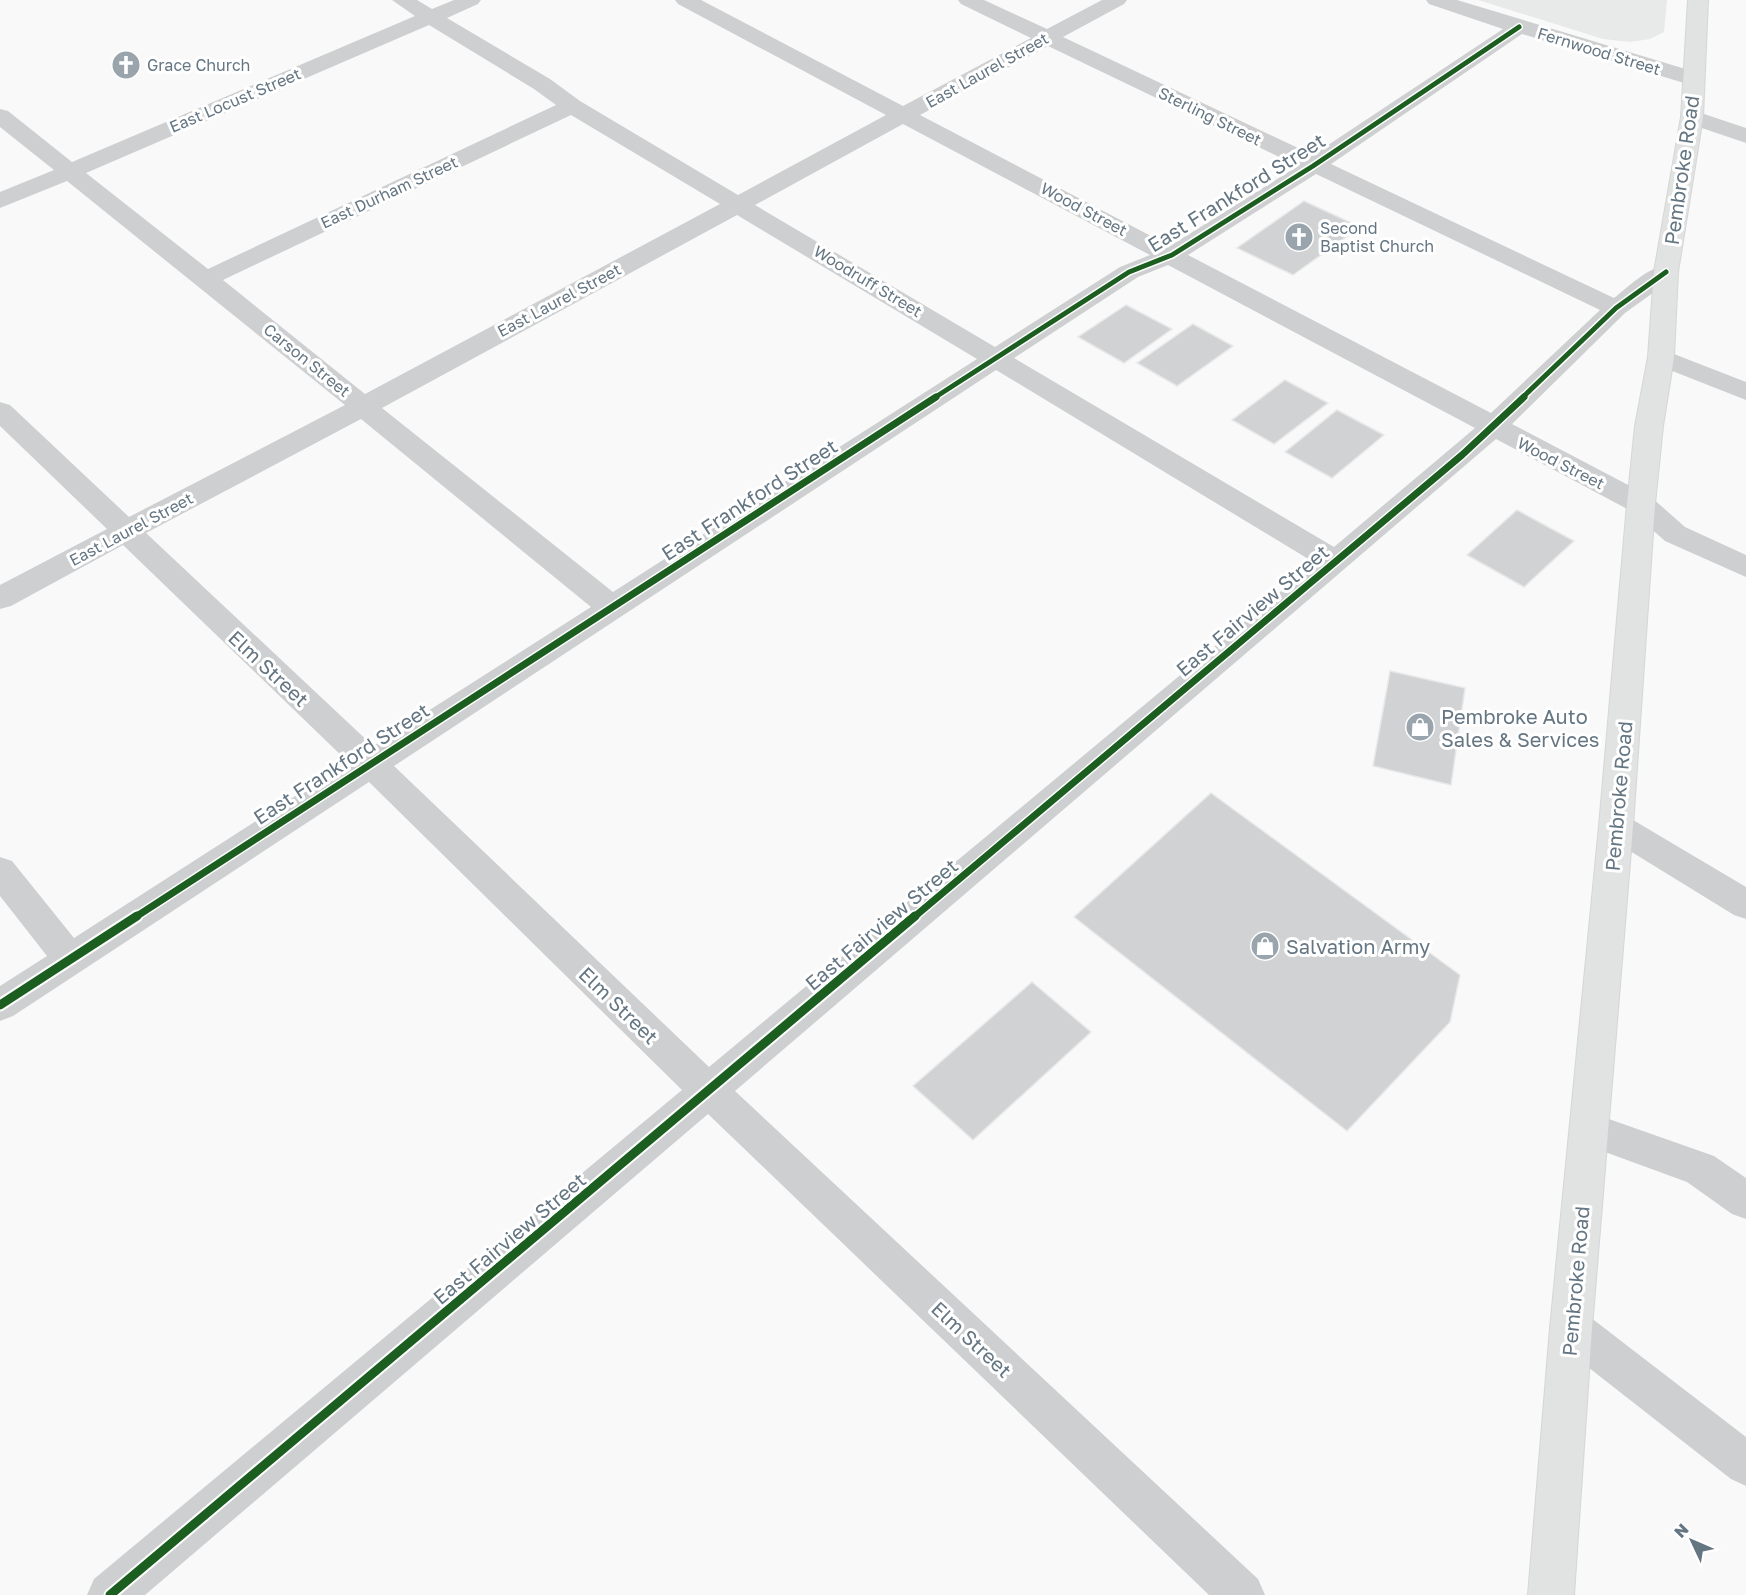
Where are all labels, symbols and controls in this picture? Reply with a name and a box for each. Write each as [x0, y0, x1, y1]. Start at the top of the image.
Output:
street label: Fernwood Street [1535, 23, 1663, 79]
street label: East Laurel Street [922, 28, 1052, 112]
church icon: Grace Church [110, 49, 142, 81]
place label: Grace Church [147, 55, 250, 75]
street label: East Locust Street [166, 63, 304, 137]
street label: Sterling Street [1155, 82, 1265, 150]
street label: Pembroke Road [1659, 94, 1703, 246]
street label: East Frankford Street [1143, 128, 1329, 256]
street label: East Durham Street [317, 151, 461, 233]
street label: Wood Street [1037, 178, 1131, 240]
place label: Second Baptist Church [1320, 218, 1434, 256]
church icon: Second Baptist Church [1283, 221, 1315, 253]
street label: Woodruff Street [810, 241, 926, 321]
street label: East Laurel Street [494, 259, 624, 341]
street label: Carson Street [260, 319, 354, 401]
street label: Wood Street [1514, 432, 1608, 494]
street label: East Frankford Street [657, 433, 841, 565]
street label: East Laurel Street [66, 488, 196, 570]
street label: East Fairview Street [1171, 539, 1333, 681]
street label: Elm Street [224, 625, 314, 711]
street label: East Frankford Street [249, 697, 433, 829]
place label: Pembroke Auto Sales & Services [1441, 704, 1599, 751]
shop icon: Pembroke Auto Sales & Services [1404, 711, 1436, 743]
street label: Pembroke Road [1599, 720, 1637, 872]
street label: East Fairview Street [800, 853, 962, 995]
shop icon: Salvation Army [1249, 930, 1281, 962]
place label: Salvation Army [1286, 934, 1430, 958]
street label: Elm Street [575, 961, 663, 1049]
street label: East Fairview Street [428, 1167, 590, 1309]
street label: Pembroke Road [1556, 1205, 1594, 1357]
street label: Elm Street [927, 1296, 1017, 1382]
north arrow [1662, 1511, 1722, 1571]
text: N [1670, 1519, 1693, 1542]

